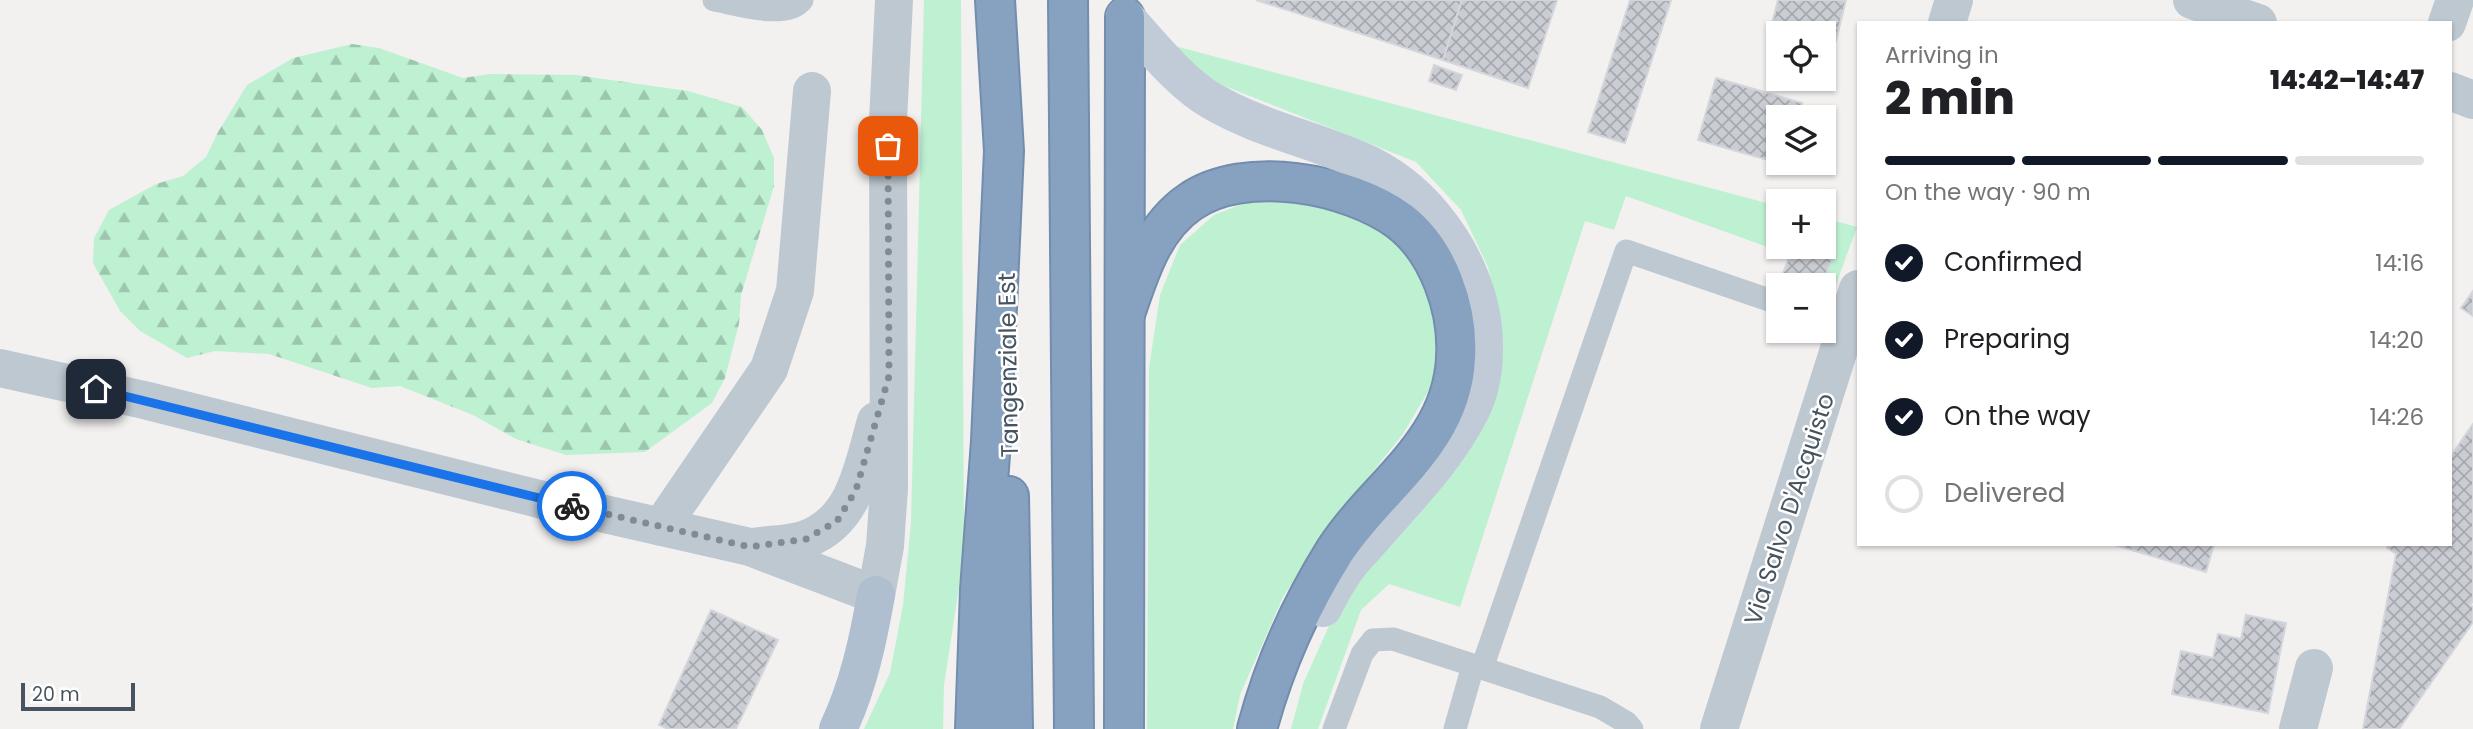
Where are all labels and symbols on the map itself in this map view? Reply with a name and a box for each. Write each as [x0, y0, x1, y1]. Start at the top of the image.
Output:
pin [858, 116, 918, 176]
street label: Tangenziale Est [990, 272, 1026, 458]
pin [66, 359, 126, 419]
street label: Via Salvo D'Acquisto [1736, 389, 1842, 629]
courier [537, 471, 607, 541]
scale bar [21, 680, 135, 712]

